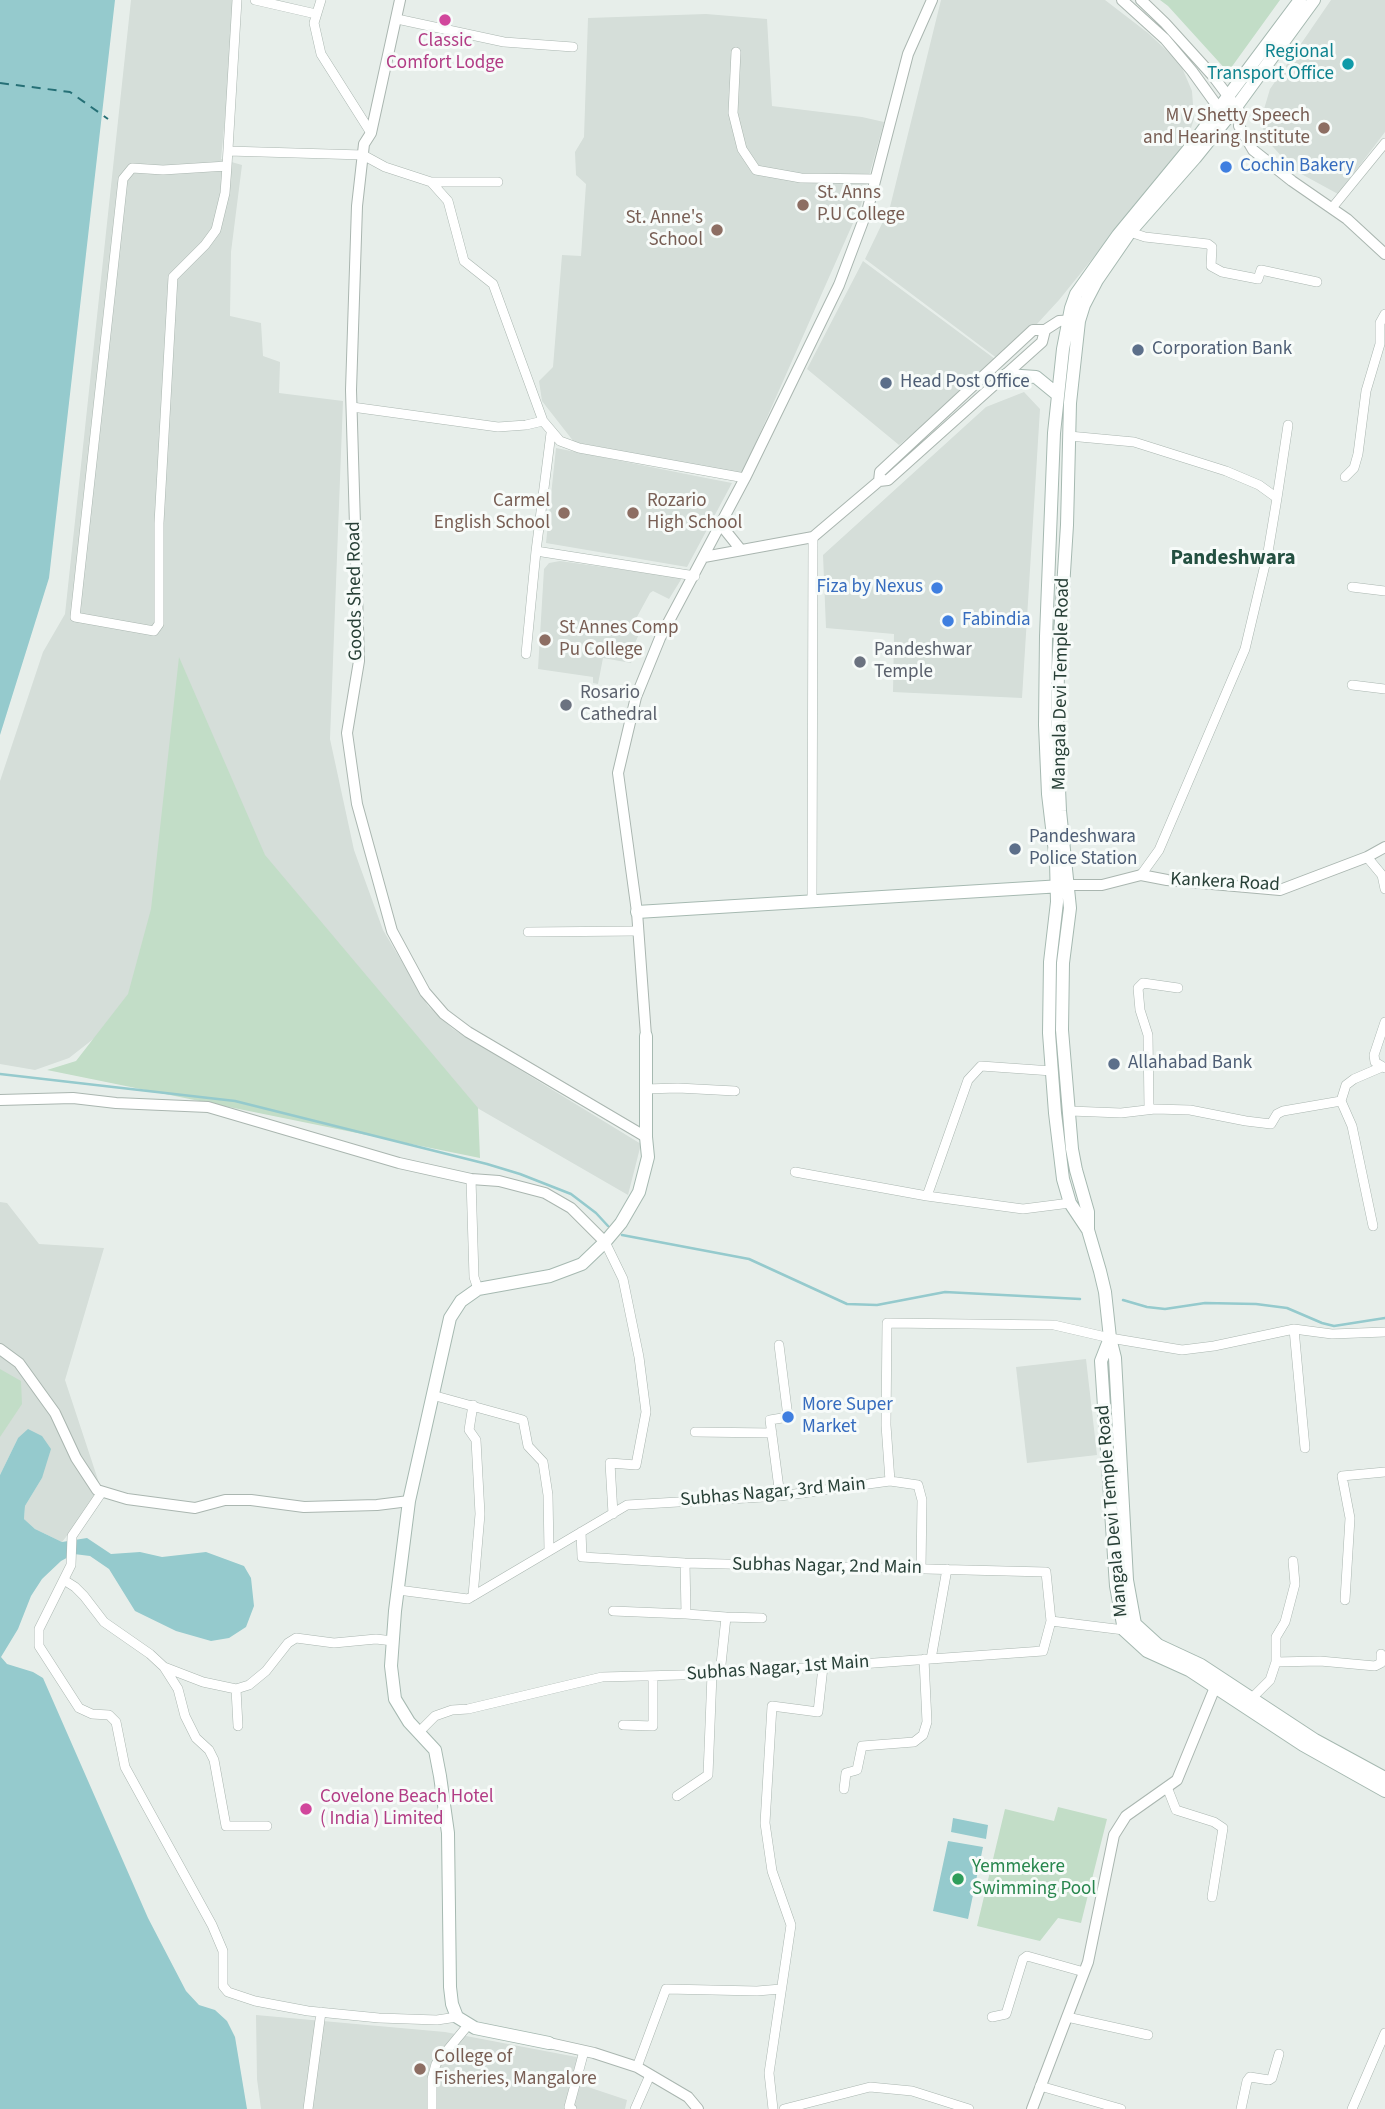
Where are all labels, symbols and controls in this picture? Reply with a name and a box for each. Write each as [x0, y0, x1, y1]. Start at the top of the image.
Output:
marker: Classic Comfort Lodge [437, 12, 453, 28]
place label: Classic Comfort Lodge [386, 31, 504, 75]
place label: Regional Transport Office [1207, 42, 1334, 86]
marker: Regional Transport Office [1340, 56, 1356, 72]
place label: M V Shetty Speech and Hearing Institute [1143, 106, 1310, 150]
marker: M V Shetty Speech and Hearing Institute [1316, 120, 1332, 136]
place label: Cochin Bakery [1240, 156, 1354, 178]
marker: Cochin Bakery [1218, 159, 1234, 175]
place label: St. Anns P.U College [817, 183, 905, 227]
marker: St. Anns P.U College [795, 197, 811, 213]
place label: St. Anne's School [625, 208, 703, 252]
marker: St. Anne's School [709, 222, 725, 238]
place label: Corporation Bank [1152, 339, 1292, 361]
marker: Corporation Bank [1130, 342, 1146, 358]
place label: Head Post Office [900, 372, 1030, 394]
marker: Head Post Office [878, 375, 894, 391]
place label: Carmel English School [434, 491, 550, 535]
place label: Rozario High School [647, 491, 742, 535]
marker: Carmel English School [556, 505, 572, 521]
marker: Rozario High School [625, 505, 641, 521]
street label: Goods Shed Road [343, 521, 369, 661]
district label: Pandeshwara [1170, 546, 1296, 572]
place label: Fiza by Nexus [816, 577, 923, 599]
street label: Mangala Devi Temple Road [1049, 577, 1075, 791]
marker: Fiza by Nexus [929, 580, 945, 596]
place label: Fabindia [962, 610, 1031, 632]
marker: Fabindia [940, 613, 956, 629]
place label: St Annes Comp Pu College [559, 618, 679, 662]
marker: St Annes Comp Pu College [537, 632, 553, 648]
place label: Pandeshwar Temple [874, 640, 972, 684]
marker: Pandeshwar Temple [852, 654, 868, 670]
place label: Rosario Cathedral [580, 683, 657, 727]
marker: Rosario Cathedral [558, 697, 574, 713]
place label: Pandeshwara Police Station [1029, 827, 1137, 871]
marker: Pandeshwara Police Station [1007, 841, 1023, 857]
street label: Kankera Road [1170, 869, 1280, 897]
place label: Allahabad Bank [1128, 1053, 1252, 1075]
marker: Allahabad Bank [1106, 1056, 1122, 1072]
place label: More Super Market [802, 1395, 893, 1439]
street label: Mangala Devi Temple Road [1092, 1404, 1134, 1618]
marker: More Super Market [780, 1409, 796, 1425]
street label: Subhas Nagar, 3rd Main [679, 1474, 867, 1512]
street label: Subhas Nagar, 2nd Main [732, 1554, 922, 1580]
street label: Subhas Nagar, 1st Main [686, 1651, 870, 1687]
place label: Covelone Beach Hotel ( India ) Limited [320, 1787, 494, 1831]
marker: Covelone Beach Hotel ( India ) Limited [298, 1801, 314, 1817]
place label: Yemmekere Swimming Pool [972, 1857, 1096, 1901]
marker: Yemmekere Swimming Pool [950, 1871, 966, 1887]
place label: College of Fisheries, Mangalore [434, 2047, 597, 2091]
marker: College of Fisheries, Mangalore [412, 2061, 428, 2077]

